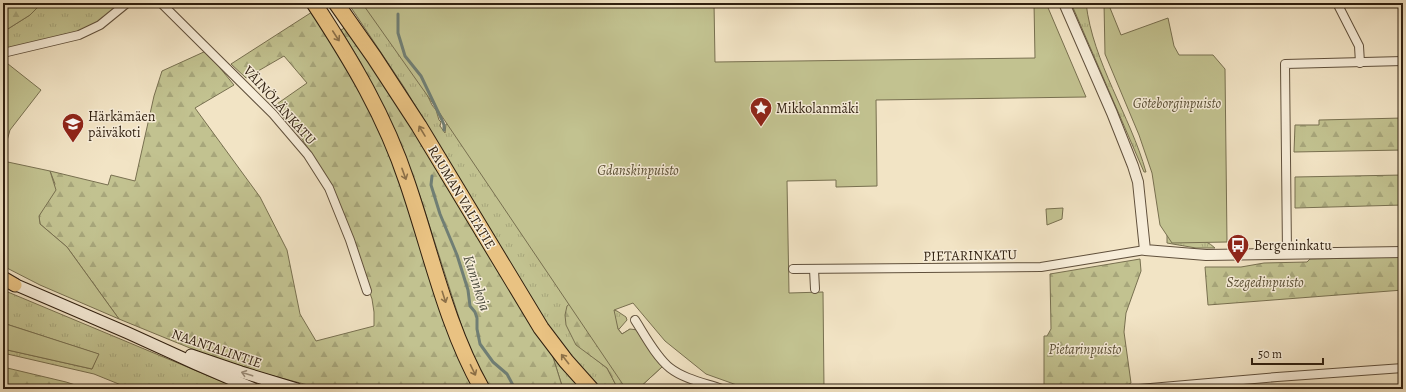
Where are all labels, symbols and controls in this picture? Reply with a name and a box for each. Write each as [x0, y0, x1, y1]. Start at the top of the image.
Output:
one-way arrow [332, 30, 340, 42]
street label: VÄINÖLÄNKATU [238, 61, 321, 149]
park label: Göteborginpuisto [1133, 94, 1221, 113]
place icon: Mikkolanmäki [748, 95, 774, 128]
place label: Mikkolanmäki [776, 99, 859, 118]
place label: Härkämäen päiväkoti [88, 107, 156, 142]
school or university icon: Härkämäen päiväkoti [60, 111, 86, 144]
one-way arrow [418, 126, 426, 137]
street label: RAUMAN VALTATIE [423, 142, 500, 253]
park label: Gdanskinpuisto [597, 161, 679, 180]
one-way arrow [401, 167, 408, 180]
bus stop icon: Bergeninkatu [1225, 232, 1251, 265]
place label: Bergeninkatu [1254, 236, 1332, 255]
street label: PIETARINKATU [923, 245, 1018, 266]
water label: Kuninkoja [459, 252, 495, 314]
park label: Szegedinpuisto [1226, 273, 1304, 292]
one-way arrow [441, 291, 448, 304]
street label: NAANTALINTIE [169, 324, 264, 373]
park label: Pietarinpuisto [1048, 340, 1122, 359]
scale bar [1252, 340, 1323, 366]
text: 50 m [1258, 346, 1282, 362]
one-way arrow [561, 354, 570, 365]
one-way arrow [470, 364, 477, 376]
one-way arrow [240, 370, 253, 377]

